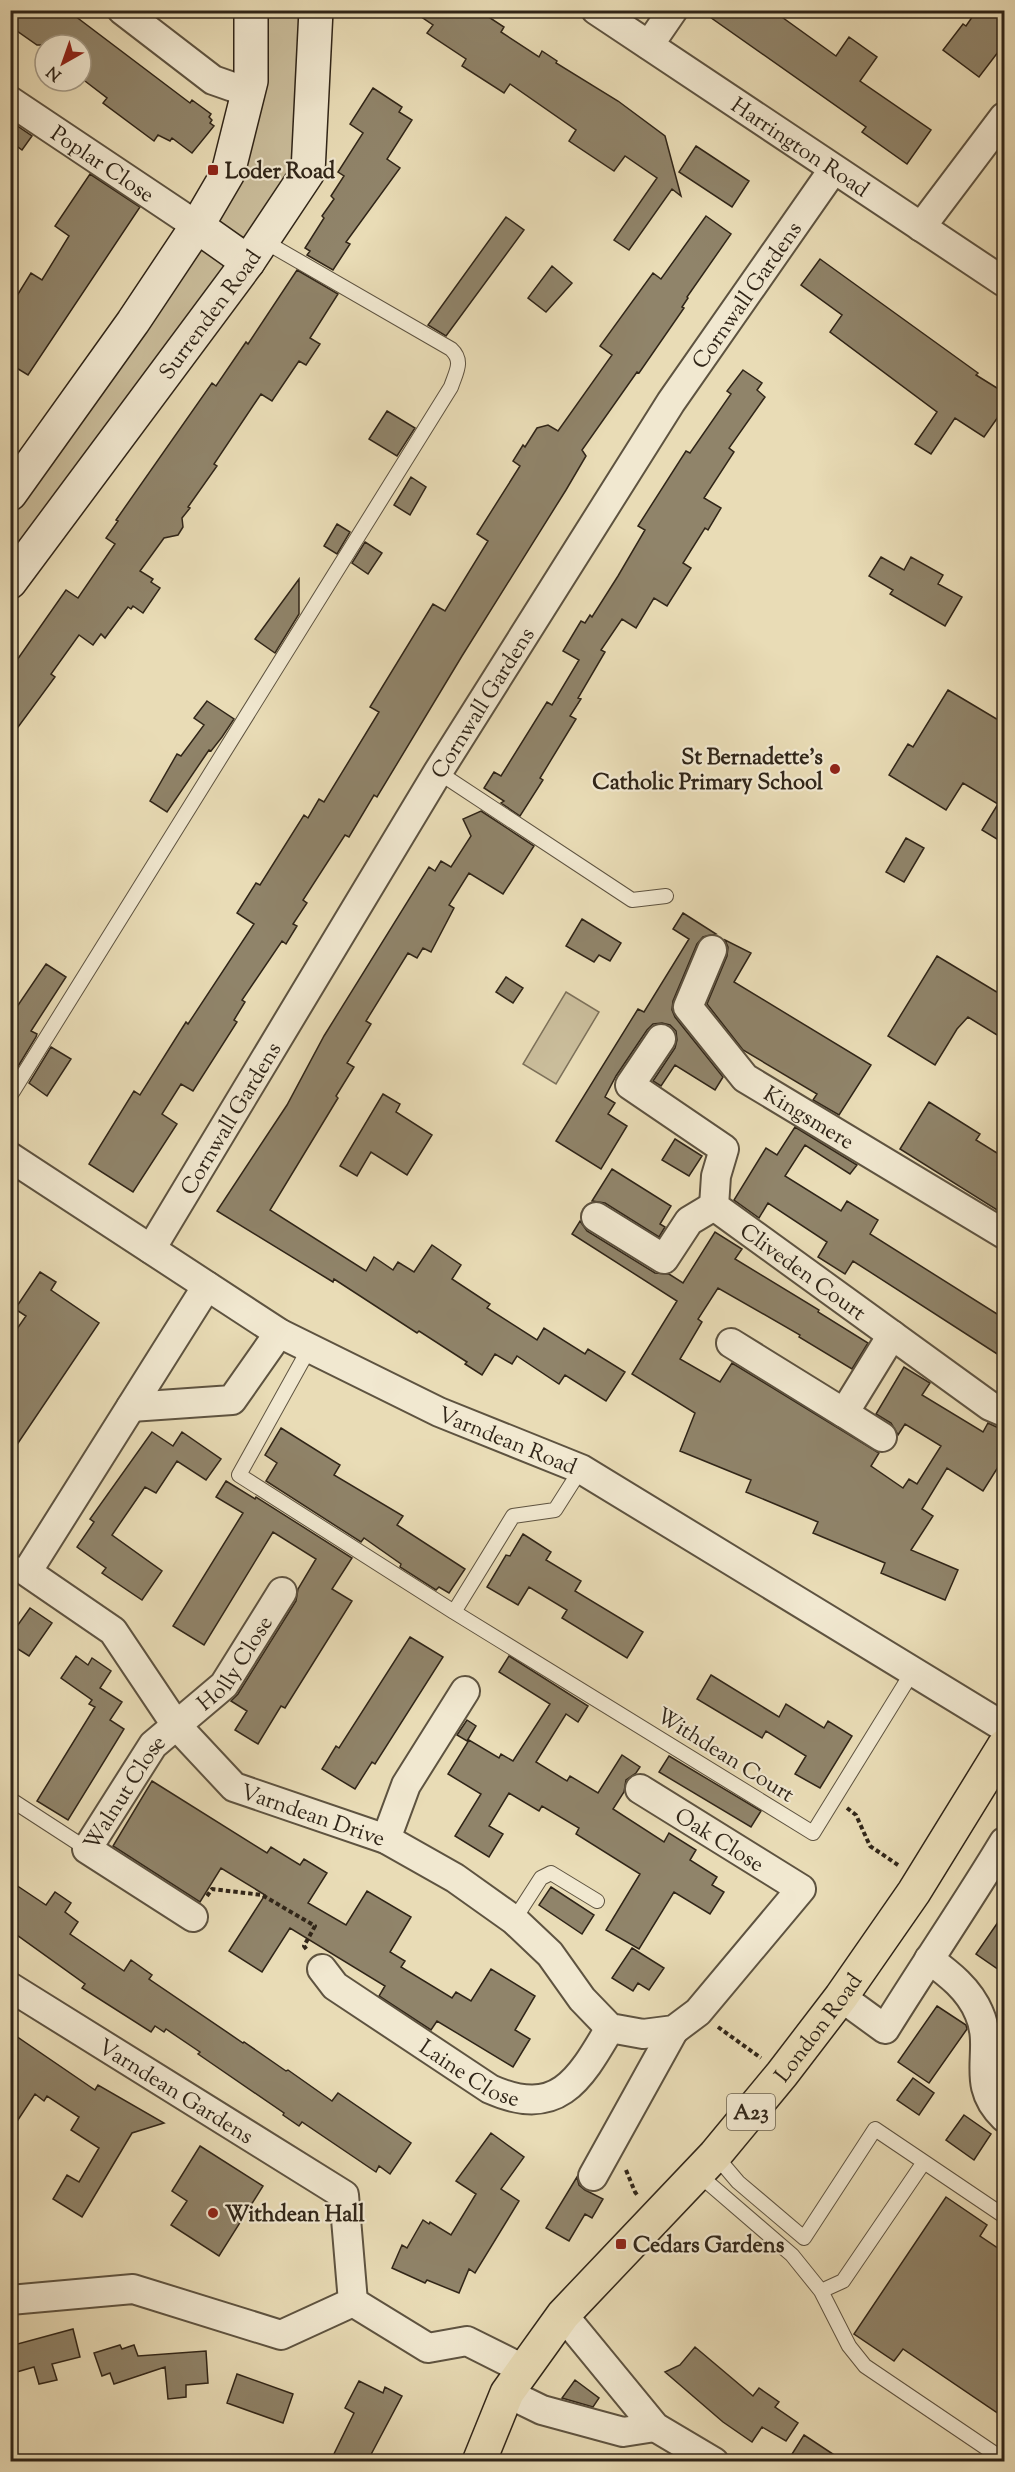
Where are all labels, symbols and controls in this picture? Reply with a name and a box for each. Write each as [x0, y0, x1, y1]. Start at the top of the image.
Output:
north arrow [33, 33, 93, 93]
text: N [43, 60, 67, 85]
street label: Harrington Road [723, 91, 875, 207]
street label: Poplar Close [43, 119, 160, 212]
place label: Loder Road [225, 157, 336, 189]
marker: Loder Road [206, 163, 220, 177]
street label: Cornwall Gardens [686, 216, 811, 377]
street label: Surrenden Road [153, 244, 271, 388]
street label: Cornwall Gardens [425, 622, 544, 786]
place label: St Bernadette's Catholic Primary School [592, 743, 824, 800]
marker: St Bernadette's Catholic Primary School [828, 762, 842, 776]
street label: Cornwall Gardens [174, 1037, 291, 1202]
street label: Kingsmere [756, 1080, 859, 1159]
street label: Cliveden Court [732, 1217, 872, 1330]
street label: Varndean Road [432, 1400, 581, 1485]
street label: Holly Close [191, 1610, 282, 1720]
street label: Withdean Court [649, 1701, 800, 1812]
street label: Walnut Close [77, 1728, 174, 1857]
street label: Varndean Drive [236, 1777, 389, 1856]
street label: Oak Close [667, 1801, 769, 1882]
street label: London Road [768, 1968, 872, 2090]
street label: Varndean Gardens [91, 2033, 259, 2154]
street label: Laine Close [412, 2033, 522, 2117]
road number: A23 [727, 2094, 775, 2130]
place label: Withdean Hall [225, 2200, 365, 2232]
marker: Withdean Hall [206, 2206, 220, 2220]
place label: Cedars Gardens [633, 2231, 785, 2263]
marker: Cedars Gardens [614, 2237, 628, 2251]

